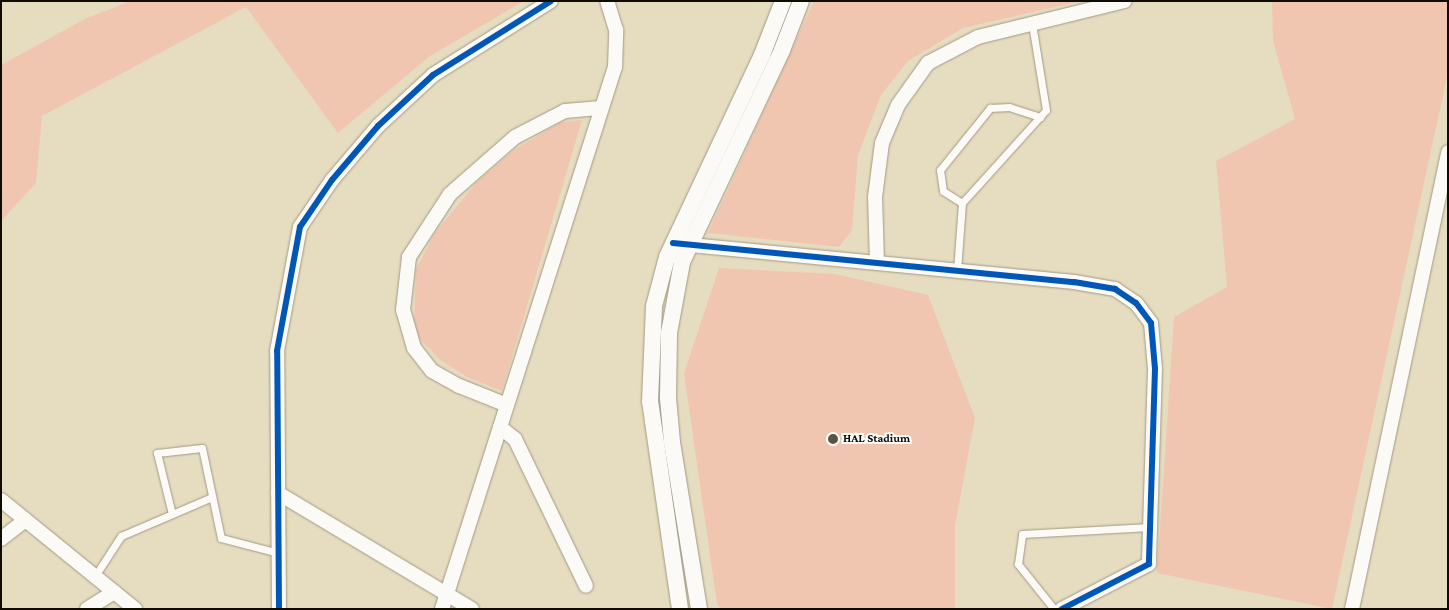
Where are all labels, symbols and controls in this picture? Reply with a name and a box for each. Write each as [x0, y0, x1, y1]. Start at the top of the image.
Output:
place label: HAL Stadium [843, 432, 910, 446]
marker: HAL Stadium [827, 433, 839, 445]

